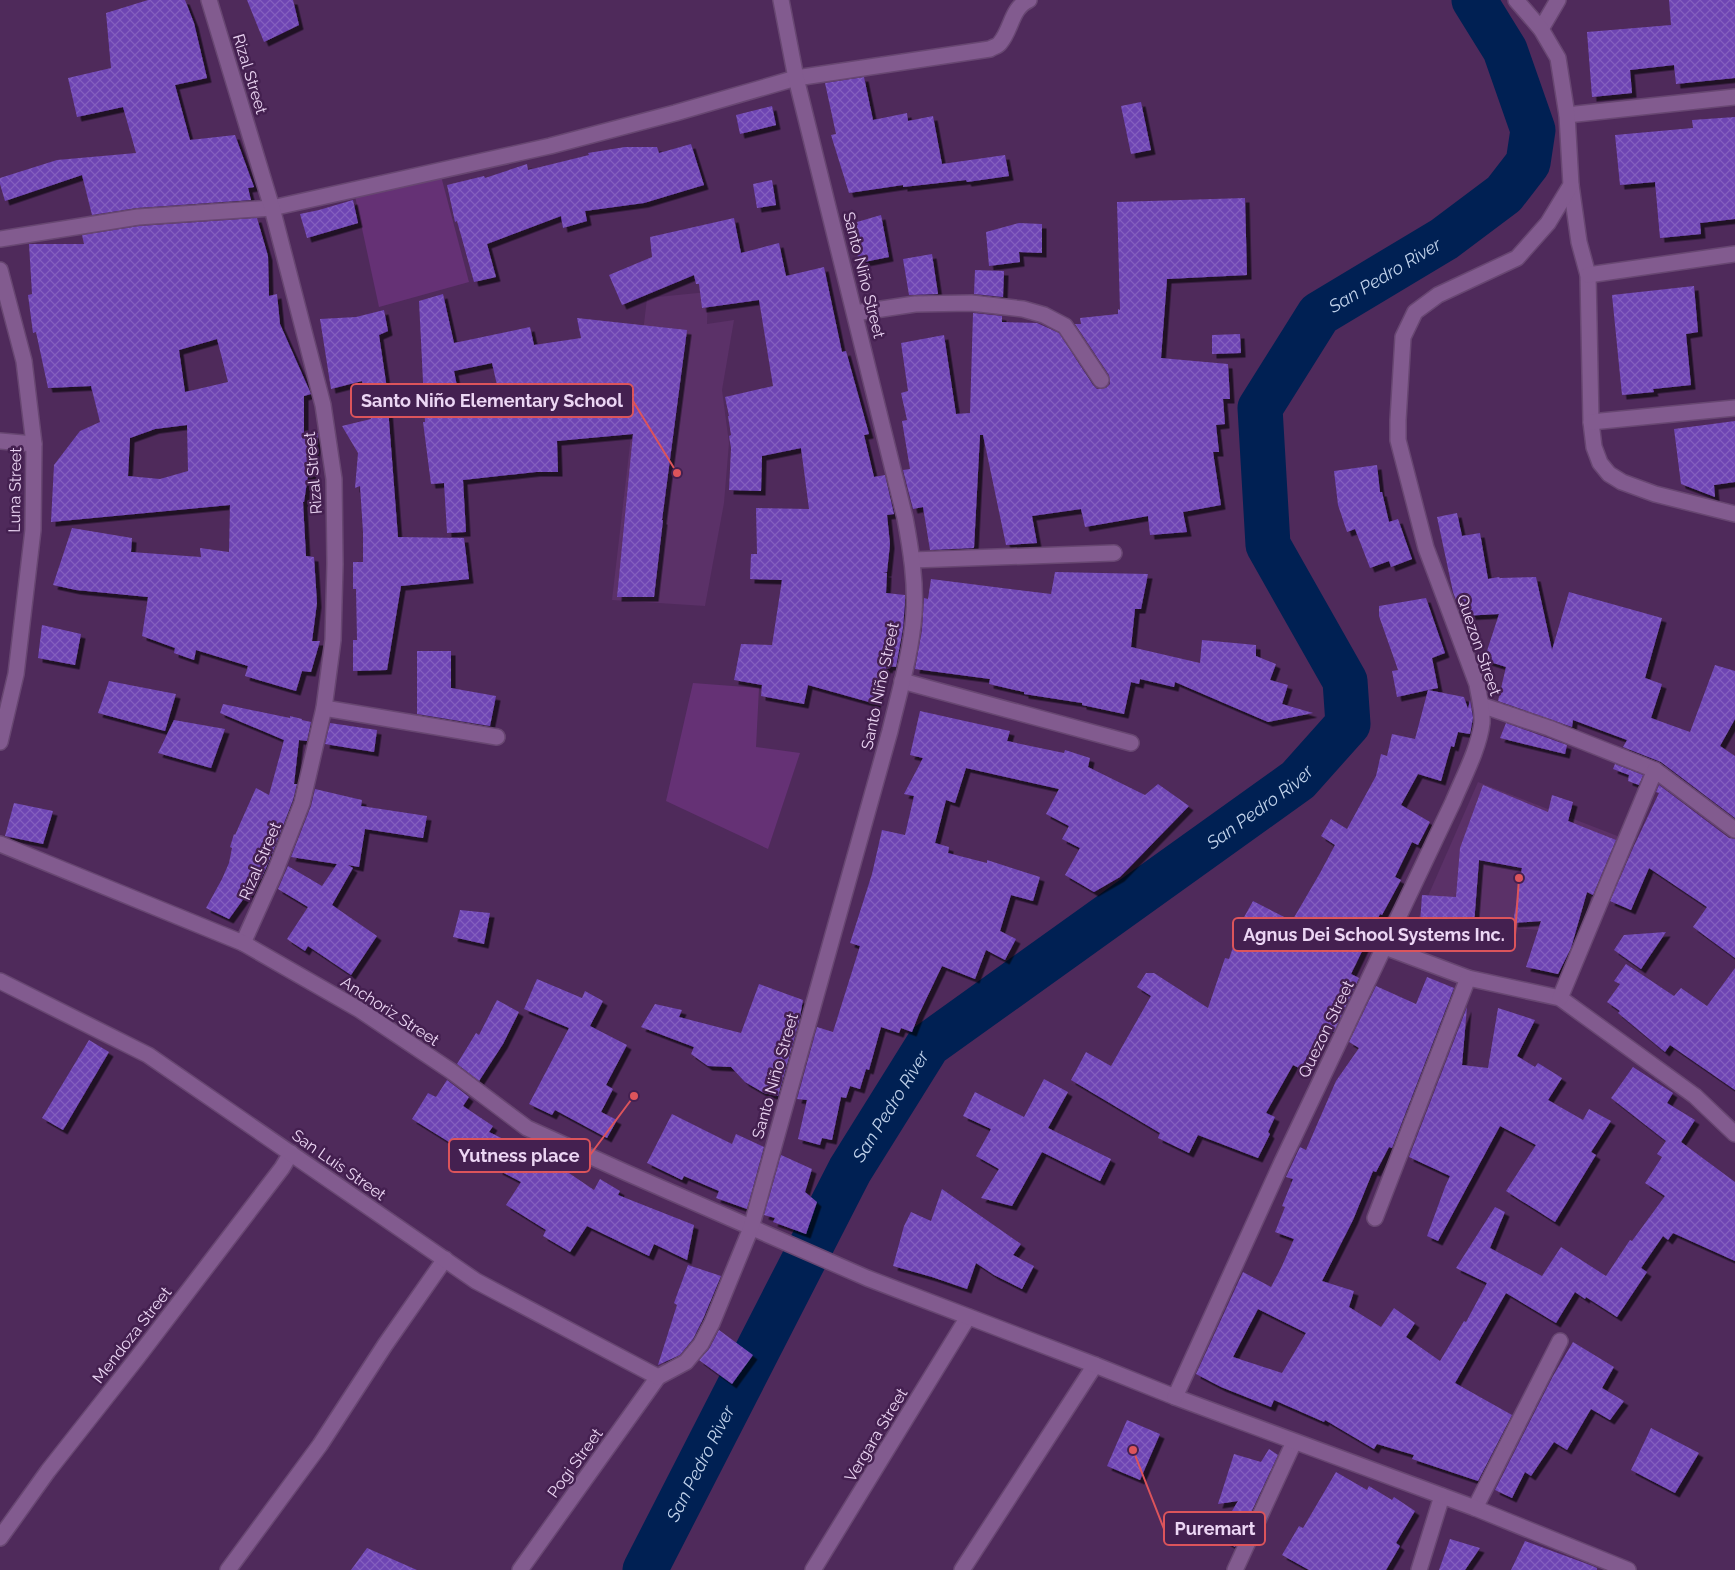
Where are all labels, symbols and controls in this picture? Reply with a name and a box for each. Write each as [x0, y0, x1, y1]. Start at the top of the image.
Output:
street label: Rizal Street [229, 32, 271, 117]
street label: Santo Niño Street [839, 210, 889, 341]
water label: San Pedro River [1324, 233, 1445, 317]
callout: Santo Niño Elementary School [351, 384, 633, 417]
text: Santo Niño Elementary School [361, 390, 623, 411]
street label: Rizal Street [300, 430, 326, 515]
street label: Luna Street [5, 447, 25, 533]
street label: Quezon Street [1453, 592, 1505, 699]
street label: Santo Niño Street [857, 620, 903, 751]
water label: San Pedro River [1201, 760, 1318, 853]
street label: Rizal Street [235, 819, 285, 903]
callout: Agnus Dei School Systems Inc. [1233, 918, 1515, 951]
text: Agnus Dei School Systems Inc. [1243, 924, 1505, 945]
street label: Anchoriz Street [337, 972, 443, 1050]
street label: Quezon Street [1294, 977, 1358, 1081]
street label: Santo Niño Street [748, 1010, 802, 1141]
water label: San Pedro River [847, 1046, 933, 1166]
street label: San Luis Street [288, 1126, 390, 1205]
callout: Yutness place [449, 1139, 590, 1172]
text: Yutness place [459, 1145, 580, 1166]
street label: Mendoza Street [89, 1283, 176, 1387]
street label: Vergara Street [841, 1384, 912, 1485]
water label: San Pedro River [661, 1401, 738, 1526]
street label: Pogi Street [543, 1424, 607, 1501]
callout: Puremart [1164, 1512, 1265, 1545]
text: Puremart [1175, 1518, 1256, 1539]

